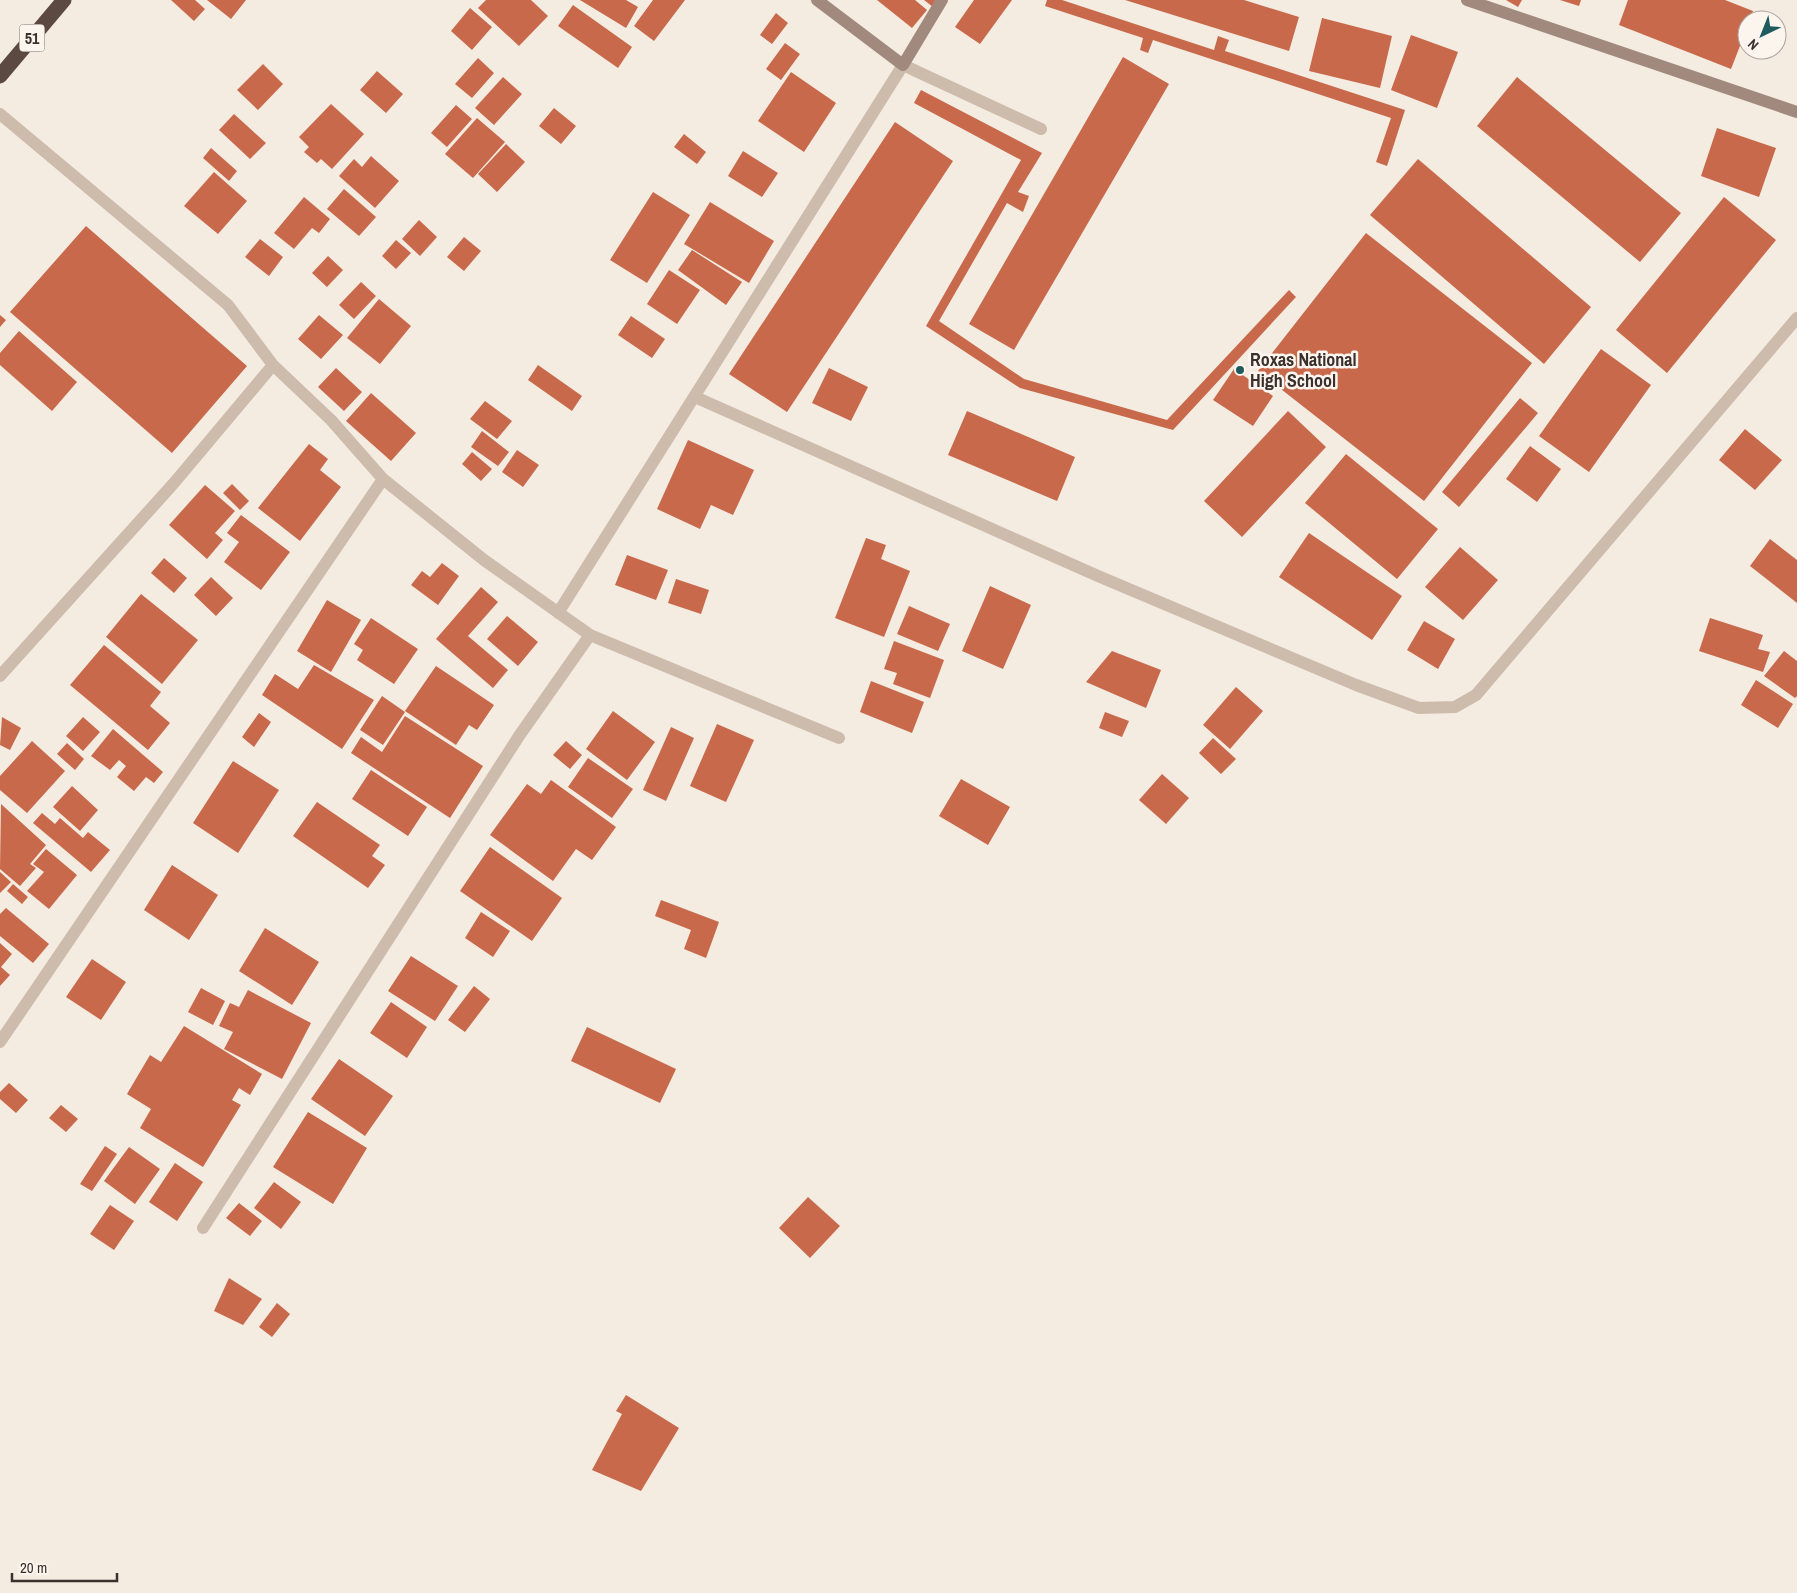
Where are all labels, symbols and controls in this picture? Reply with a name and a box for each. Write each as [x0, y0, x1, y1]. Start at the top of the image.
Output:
north arrow [1737, 10, 1787, 60]
road number: 51 [20, 24, 44, 52]
text: N [1744, 35, 1762, 54]
place label: Roxas National High School [1250, 347, 1357, 393]
marker: Roxas National High School [1234, 364, 1246, 376]
scale bar [12, 1550, 118, 1582]
text: 20 m [20, 1557, 47, 1578]

